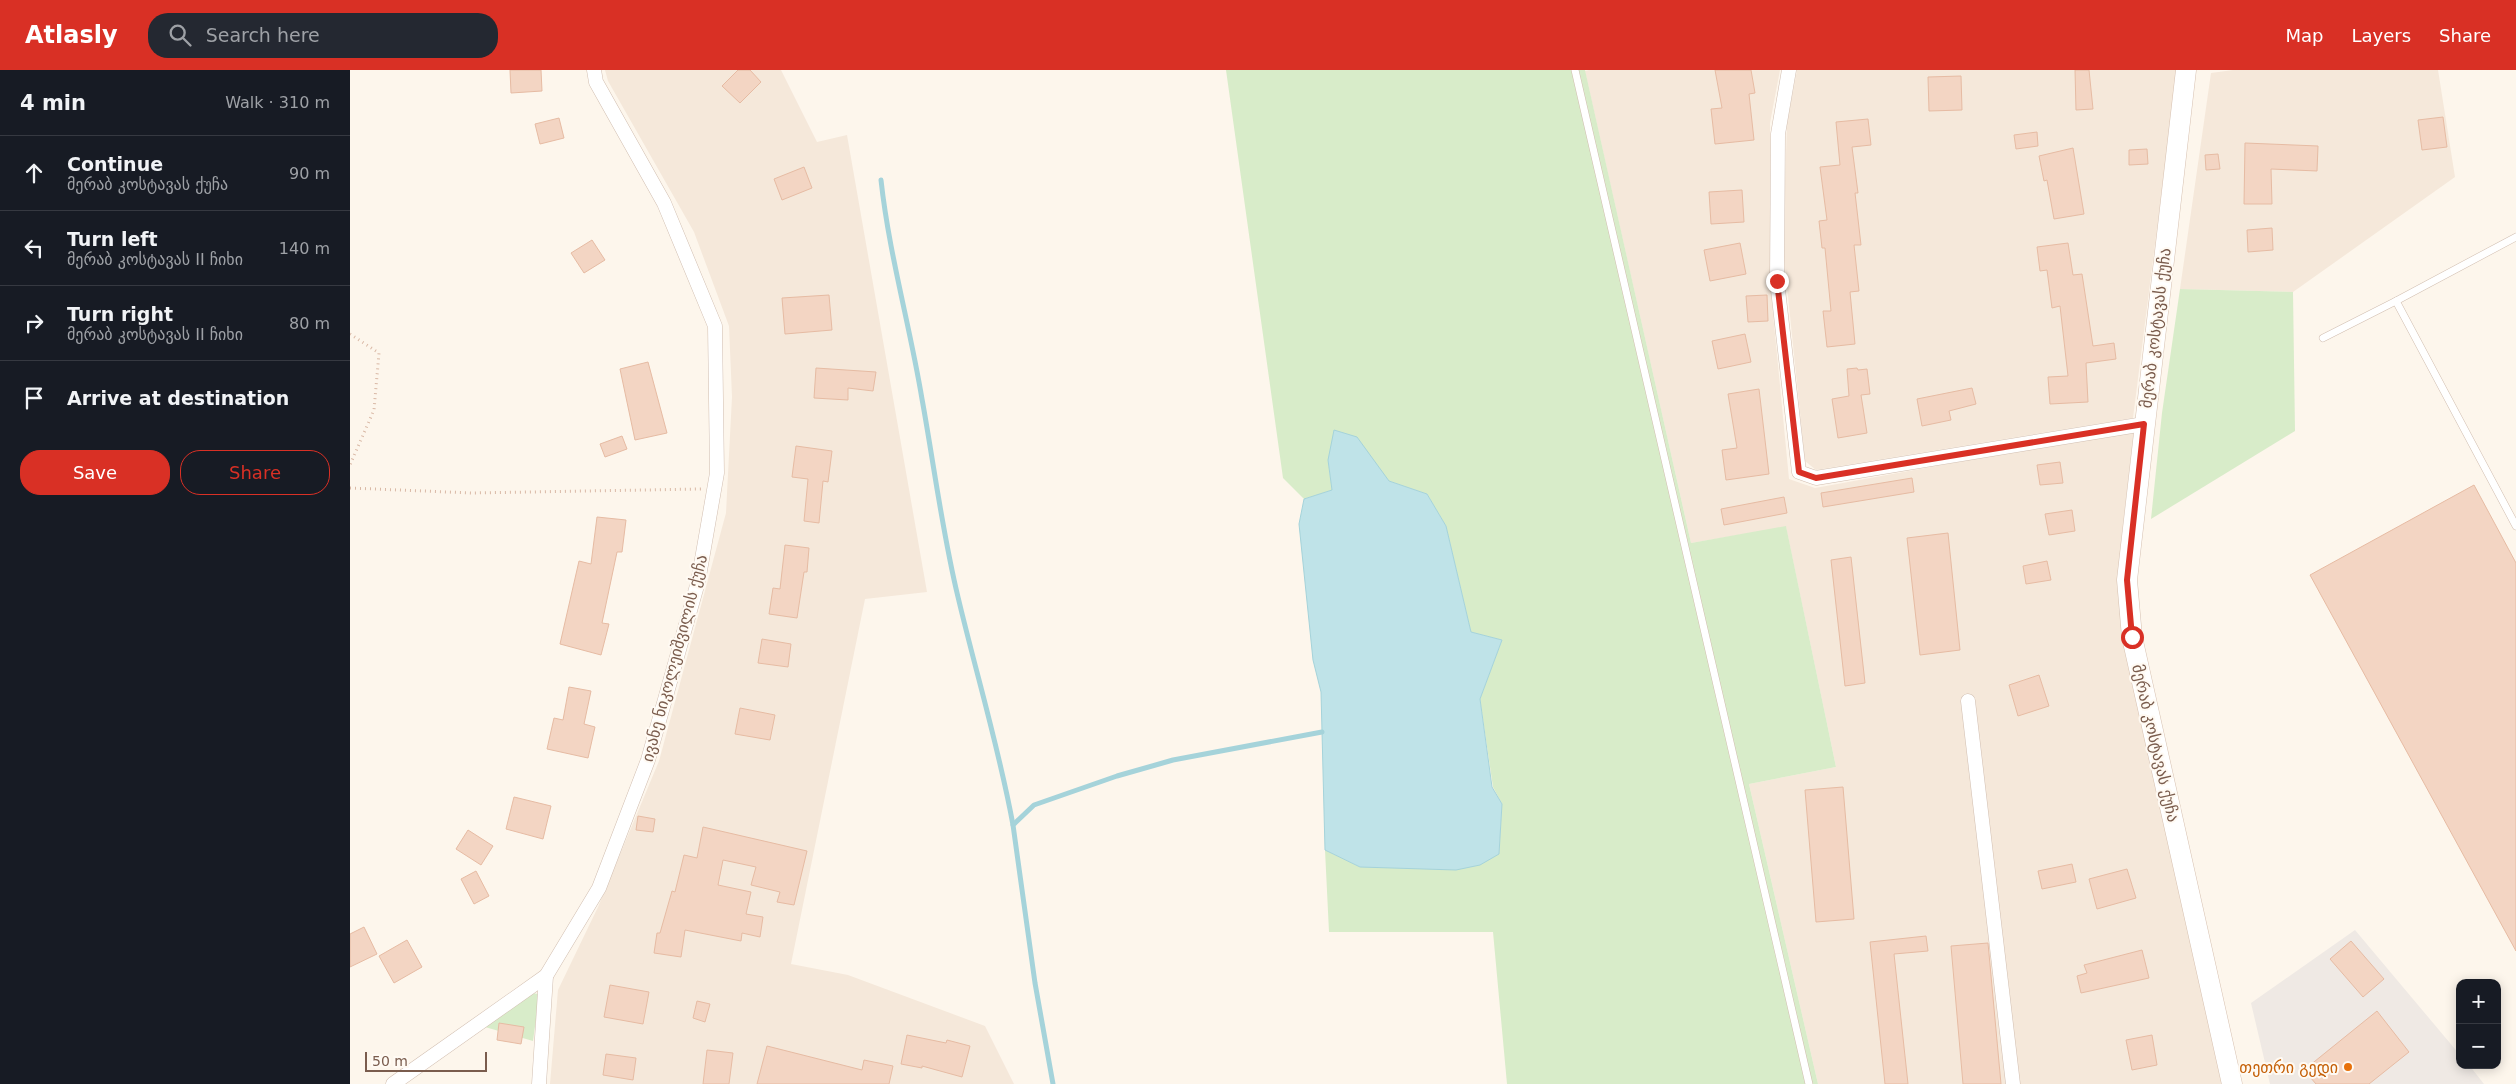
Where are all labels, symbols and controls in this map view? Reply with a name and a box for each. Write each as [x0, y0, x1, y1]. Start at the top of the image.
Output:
search box [148, 13, 498, 58]
text: Atlasly [25, 21, 118, 49]
icon: search [166, 21, 194, 49]
text: Search here [206, 24, 320, 46]
text: Map [2285, 25, 2323, 46]
text: Layers [2351, 25, 2411, 46]
text: Share [2439, 25, 2491, 46]
text: 4 min [20, 91, 86, 115]
text: Walk · 310 m [225, 93, 330, 112]
text: Continue [67, 153, 163, 175]
icon: ahead [20, 159, 48, 187]
text: 90 m [289, 164, 330, 183]
text: მერაბ კოსტავას ქუჩა [67, 175, 228, 194]
text: Turn left [67, 228, 158, 250]
icon: left [20, 234, 48, 262]
text: 140 m [279, 239, 330, 258]
street label: მერაბ კოსტავას ქუჩა [2136, 247, 2175, 409]
text: მერაბ კოსტავას II ჩიხი [67, 250, 243, 269]
route end [1766, 270, 1789, 293]
text: Turn right [67, 303, 173, 325]
icon: right [20, 309, 48, 337]
text: 80 m [289, 314, 330, 333]
text: მერაბ კოსტავას II ჩიხი [67, 325, 243, 344]
icon: arrive [20, 384, 48, 412]
text: Arrive at destination [67, 387, 289, 409]
button: Save [20, 450, 170, 495]
button: Share [180, 450, 330, 495]
street label: ივანე ნიკოლეიშვილის ქუჩა [638, 553, 711, 764]
route start [2121, 626, 2144, 649]
street label: მერაბ კოსტავას ქუჩა [2128, 662, 2183, 824]
map controls [2456, 979, 2501, 1069]
button: + [2456, 979, 2501, 1024]
button: − [2456, 1024, 2501, 1069]
scale bar [365, 1049, 488, 1072]
text: 50 m [372, 1053, 408, 1069]
place label: თეთრი გედი [2239, 1058, 2338, 1077]
marker: თეთრი გედი [2342, 1061, 2354, 1073]

